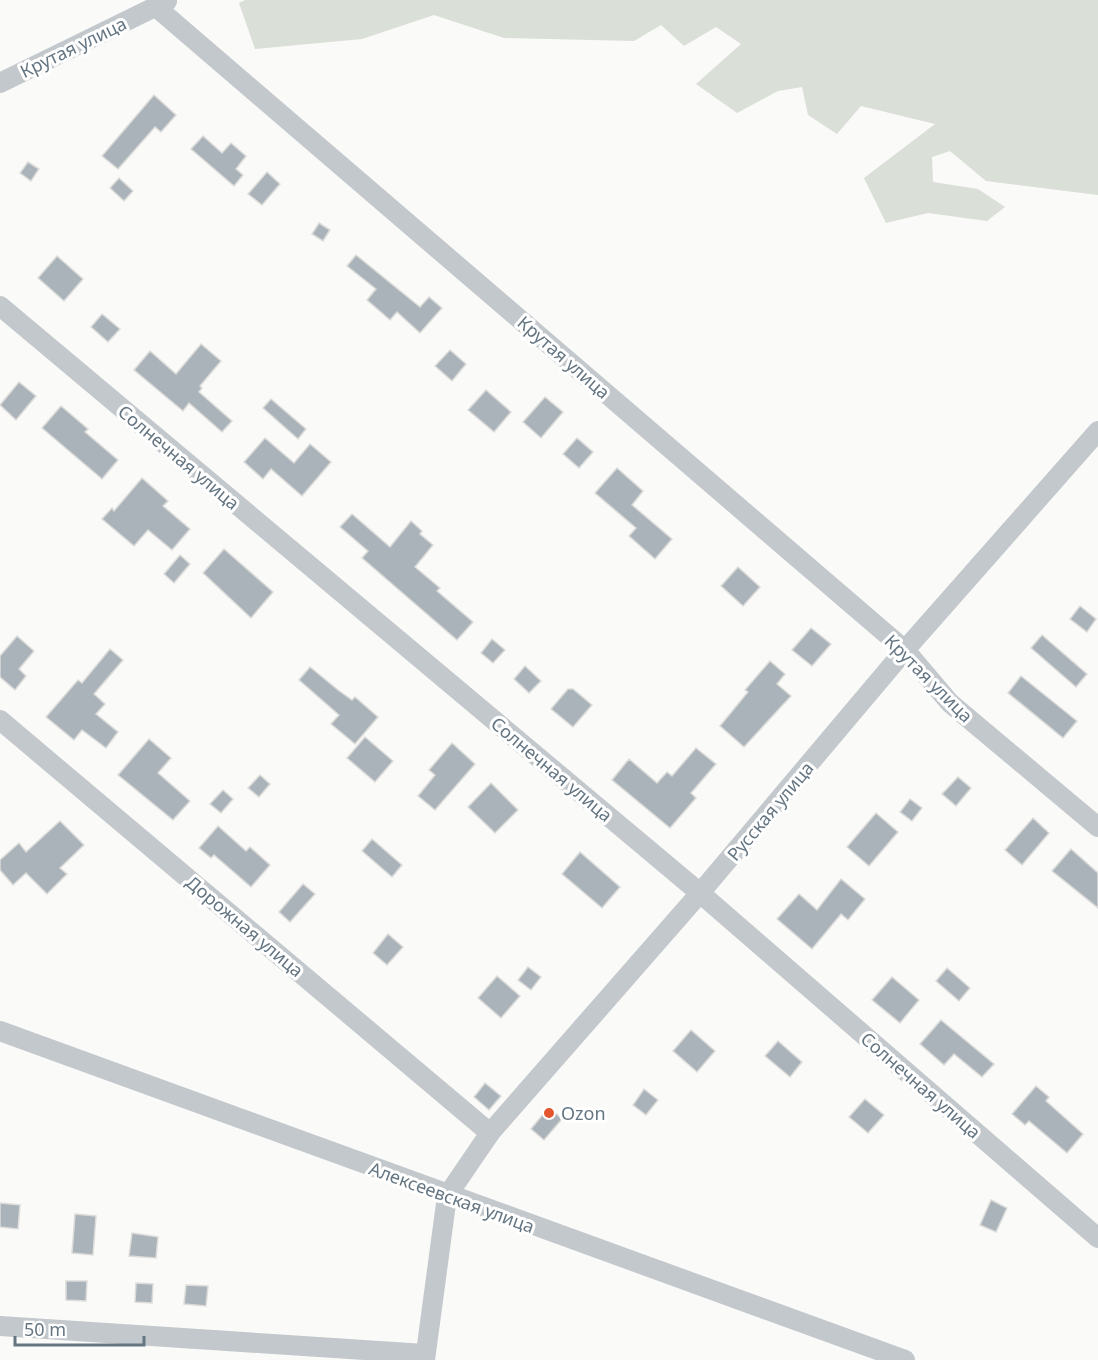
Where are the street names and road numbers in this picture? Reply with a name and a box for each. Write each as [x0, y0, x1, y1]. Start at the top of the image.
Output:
street label: Крутая улица [16, 11, 130, 83]
street label: Крутая улица [513, 310, 615, 404]
street label: Солнечная улица [113, 399, 245, 515]
street label: Крутая улица [880, 629, 978, 727]
street label: Солнечная улица [486, 711, 618, 827]
street label: Русская улица [721, 756, 819, 866]
street label: Дорожная улица [181, 870, 309, 982]
street label: Солнечная улица [856, 1026, 986, 1144]
street label: Алексеевская улица [366, 1156, 538, 1238]

